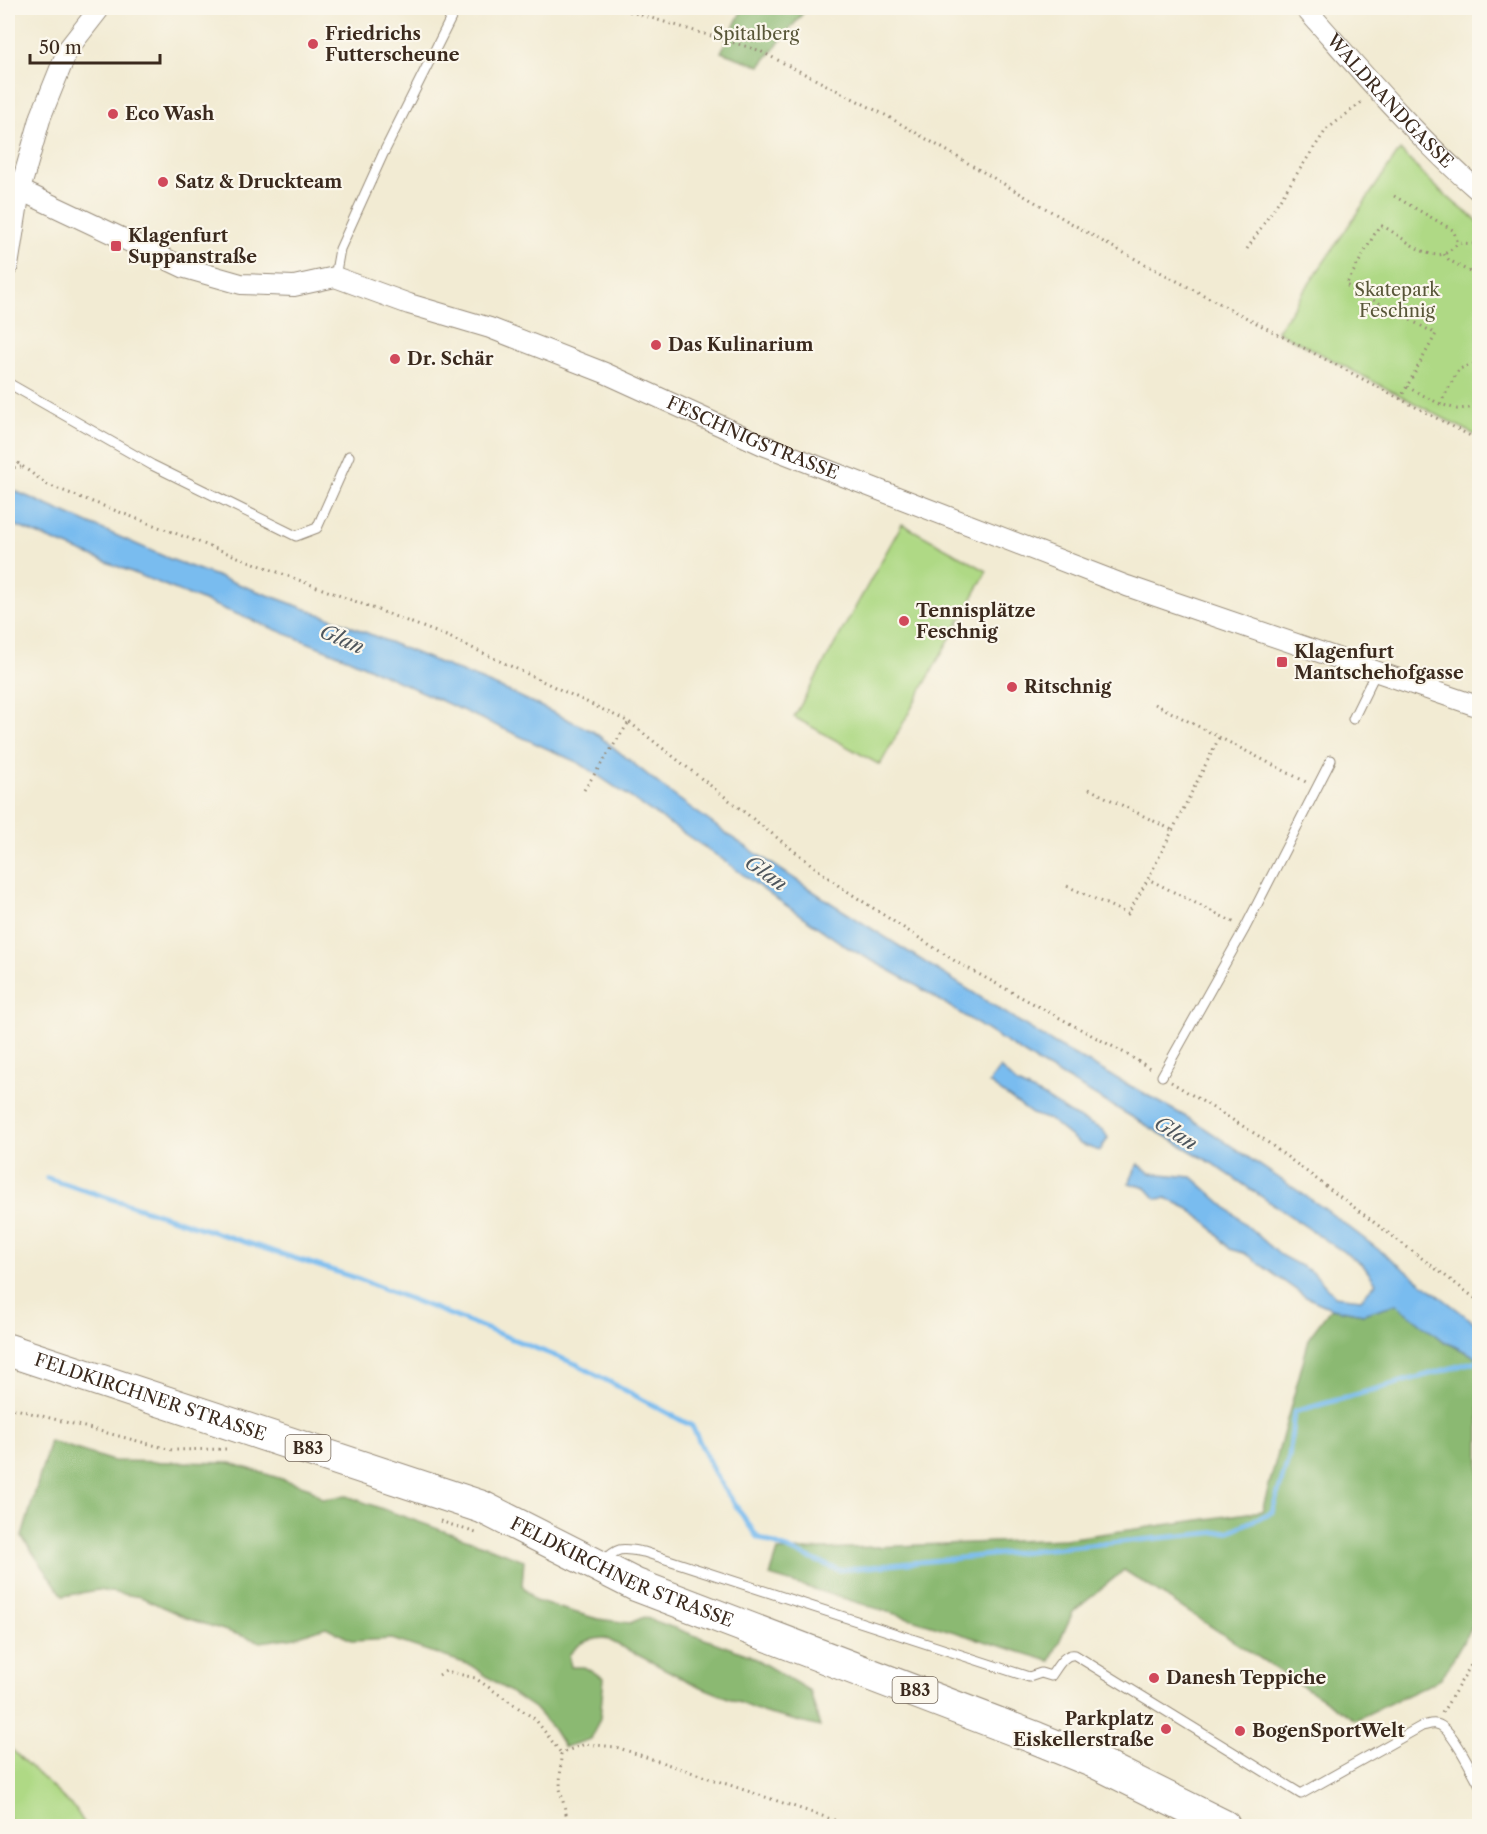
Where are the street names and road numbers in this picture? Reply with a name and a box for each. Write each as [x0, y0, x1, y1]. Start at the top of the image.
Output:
street label: WALDRANDGASSE [1321, 29, 1458, 173]
street label: FESCHNIGSTRASSE [663, 392, 842, 484]
street label: FELDKIRCHNER STRASSE [32, 1349, 269, 1446]
road number: B83 [286, 1435, 330, 1461]
street label: FELDKIRCHNER STRASSE [507, 1512, 736, 1632]
road number: B83 [892, 1677, 938, 1703]

